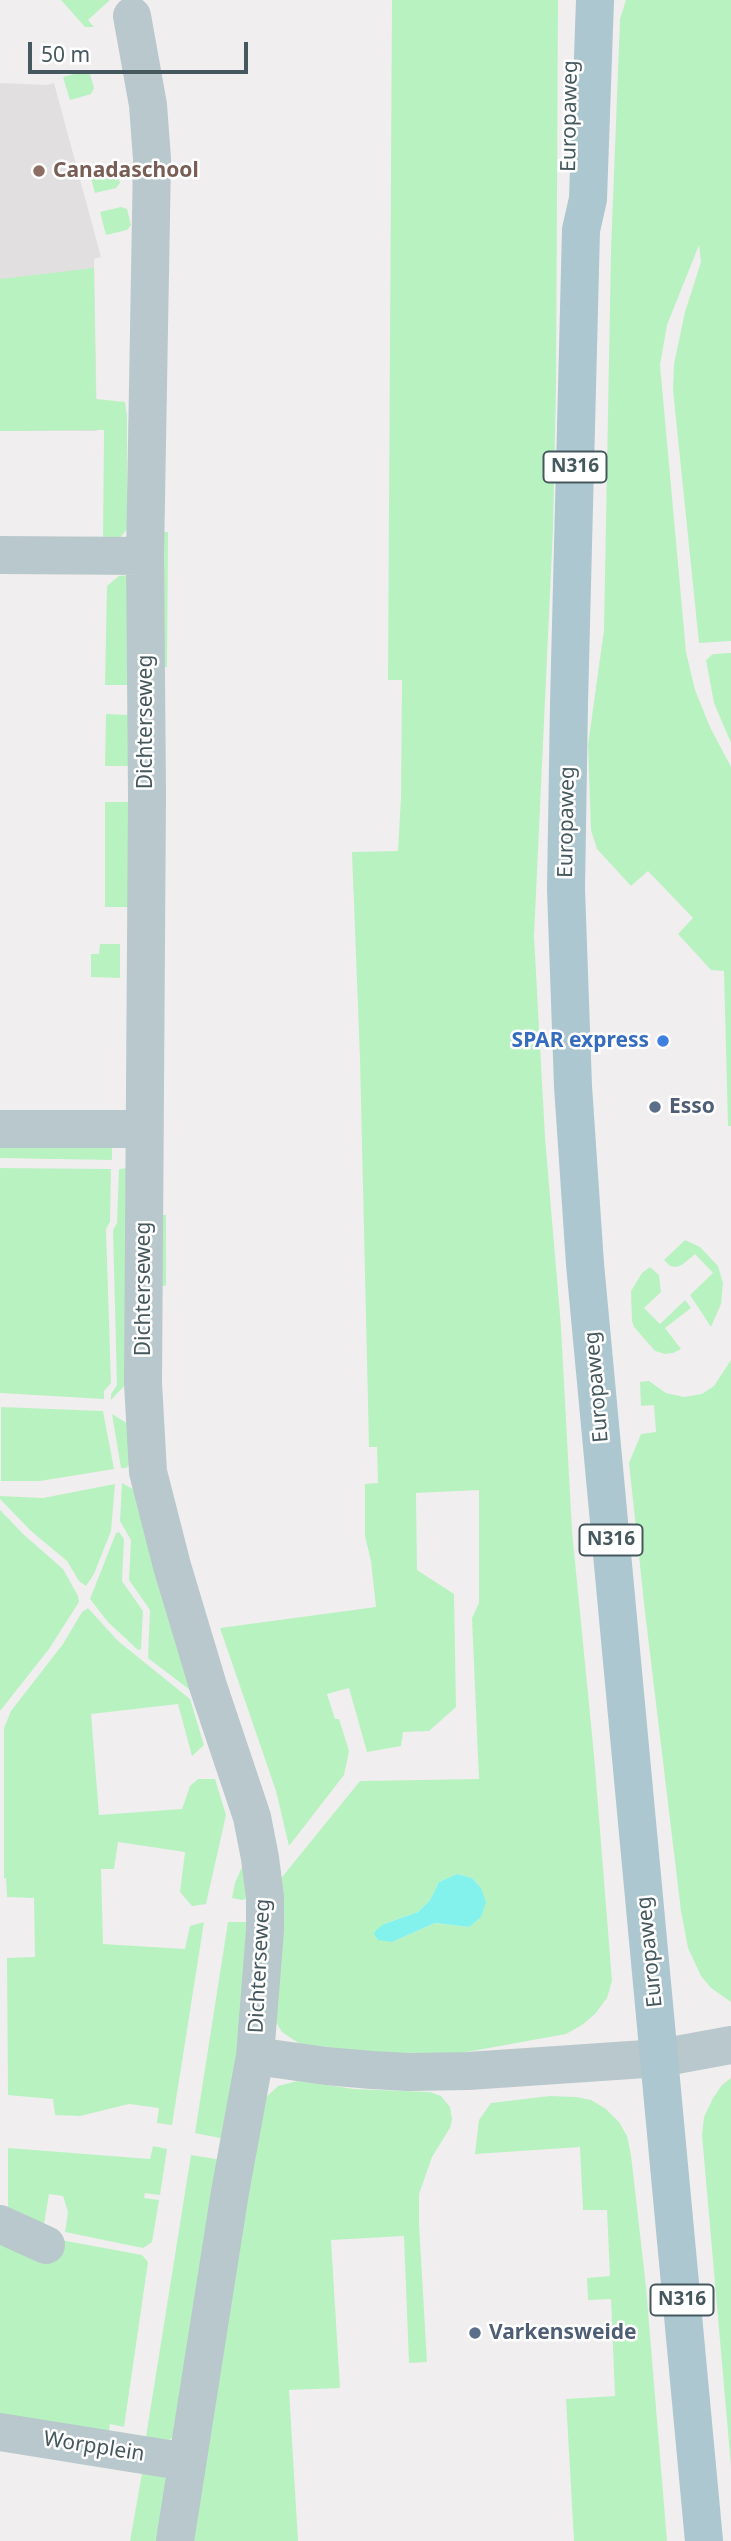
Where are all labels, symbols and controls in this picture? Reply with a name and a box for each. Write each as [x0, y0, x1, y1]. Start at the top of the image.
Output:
scale bar [32, 28, 252, 72]
text: 50 m [41, 40, 90, 68]
street label: Europaweg [556, 60, 584, 172]
place label: Canadaschool [53, 158, 199, 184]
marker: Canadaschool [31, 163, 47, 179]
road number: N316 [544, 452, 606, 482]
street label: Dichterseweg [133, 655, 159, 789]
street label: Europaweg [553, 766, 581, 878]
place label: SPAR express [512, 1028, 649, 1054]
marker: SPAR express [655, 1033, 671, 1049]
place label: Esso [669, 1094, 715, 1120]
marker: Esso [647, 1099, 663, 1115]
street label: Dichterseweg [131, 1222, 157, 1356]
street label: Europaweg [580, 1330, 614, 1444]
road number: N316 [580, 1524, 642, 1556]
street label: Europaweg [632, 1895, 668, 2009]
street label: Dichterseweg [244, 1898, 276, 2034]
road number: N316 [650, 2284, 714, 2316]
place label: Varkensweide [489, 2320, 637, 2346]
marker: Varkensweide [467, 2325, 483, 2341]
street label: Worpplein [42, 2427, 146, 2467]

